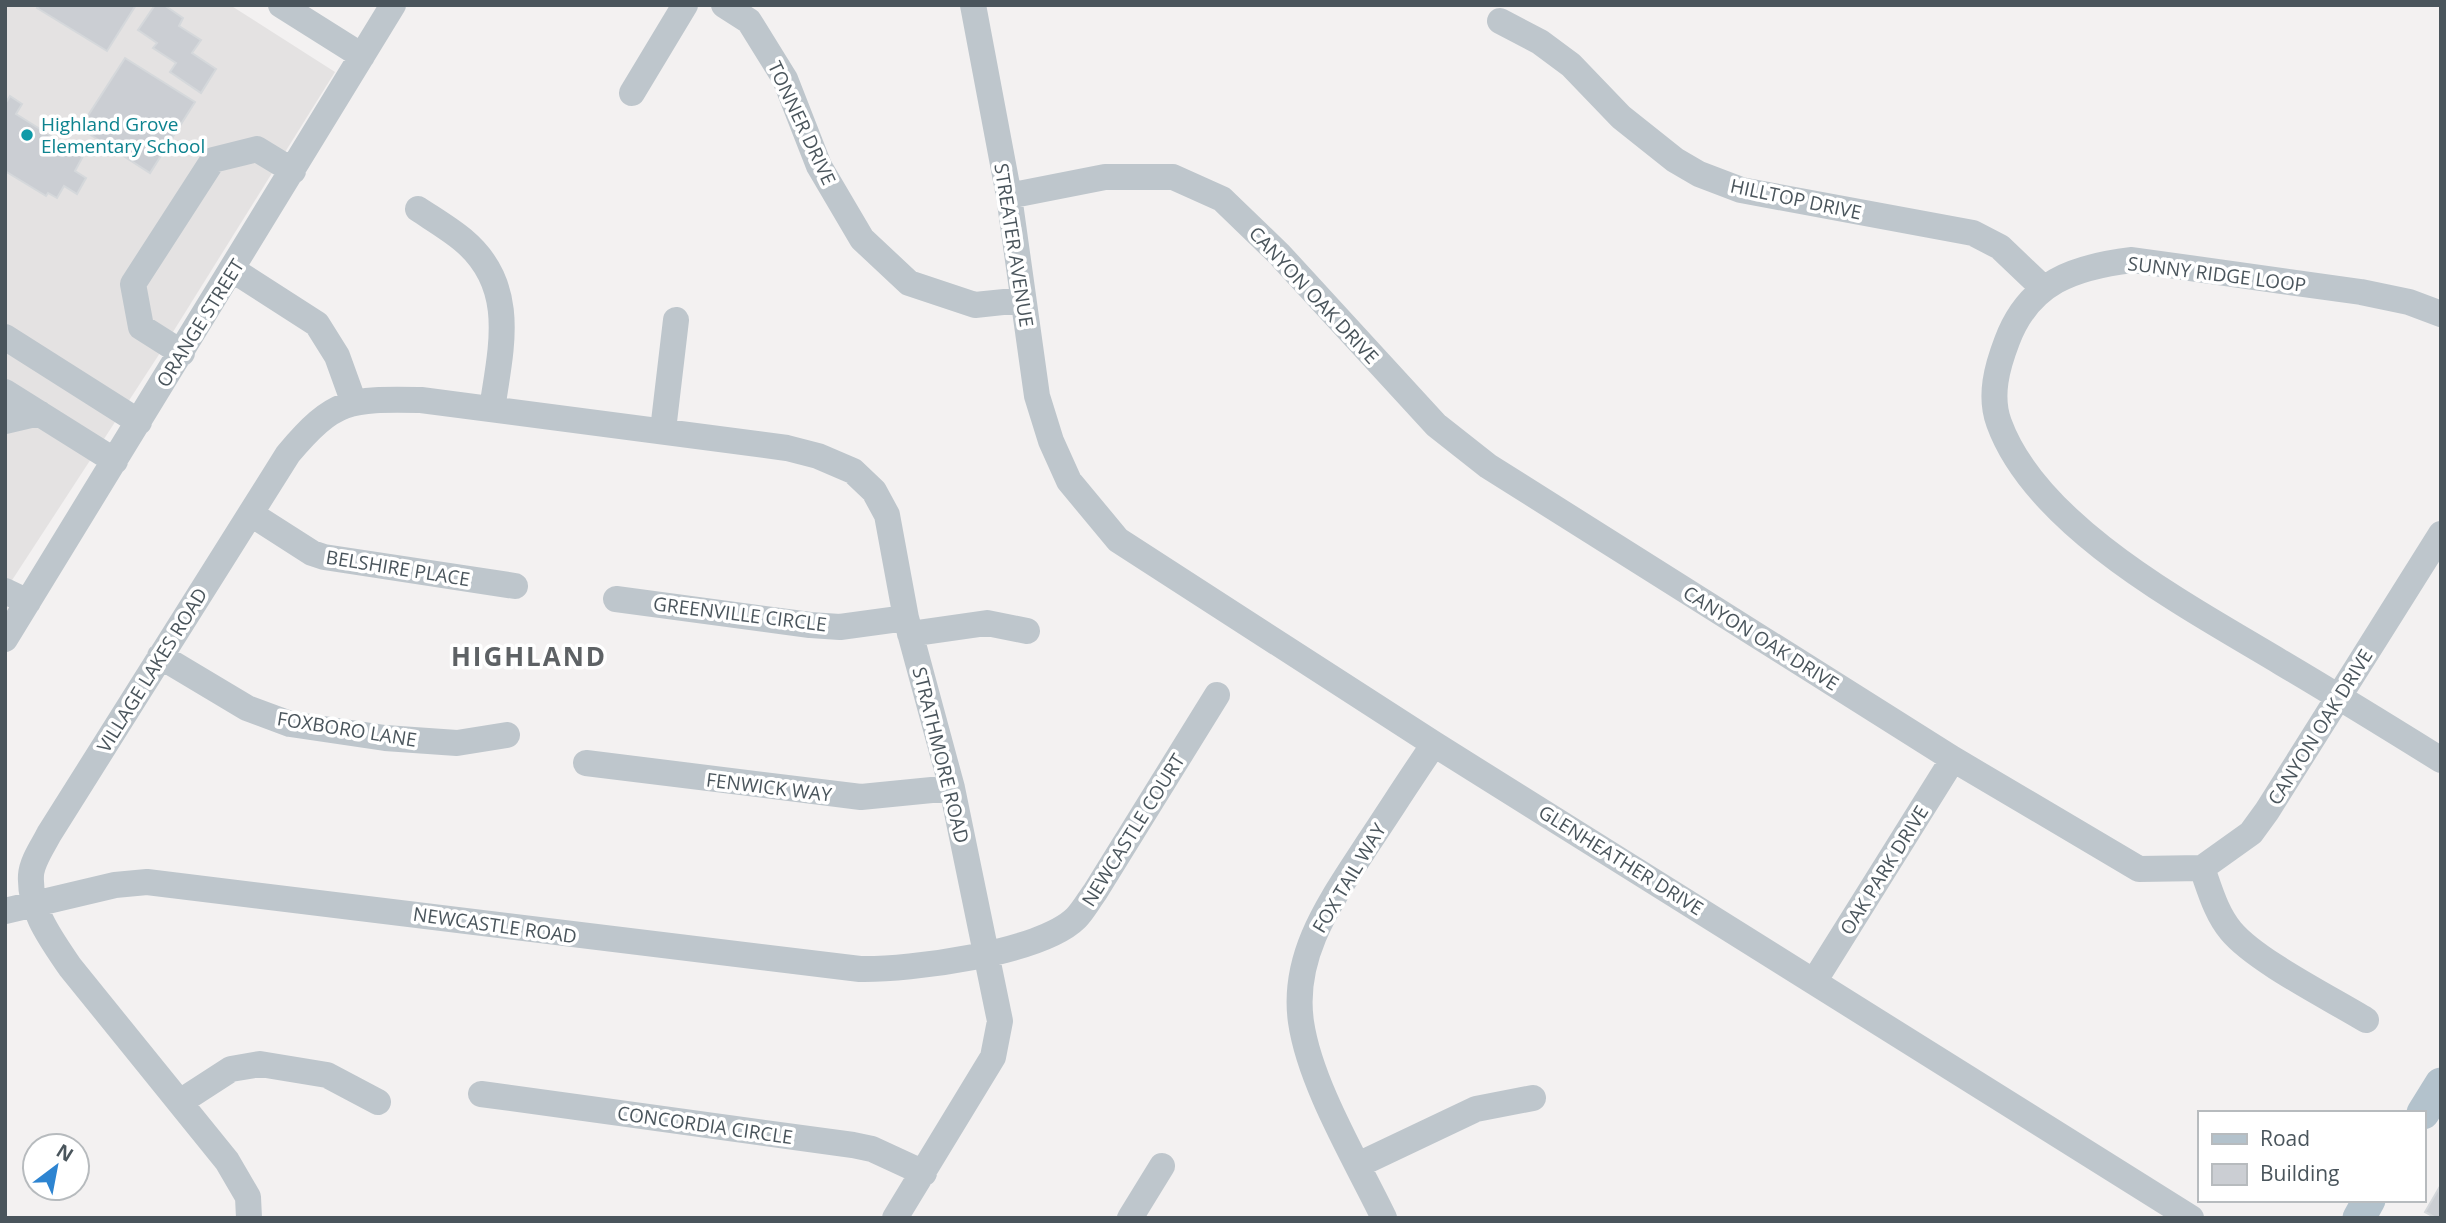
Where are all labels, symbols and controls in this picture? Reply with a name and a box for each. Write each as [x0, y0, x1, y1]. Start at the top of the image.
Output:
street label: TONNER DRIVE [762, 57, 842, 189]
place label: Highland Grove Elementary School [41, 111, 205, 159]
marker: Highland Grove Elementary School [19, 127, 35, 143]
street label: STREATER AVENUE [988, 161, 1040, 329]
street label: HILLTOP DRIVE [1728, 172, 1864, 226]
street label: CANYON OAK DRIVE [1243, 221, 1385, 369]
street label: SUNNY RIDGE LOOP [2126, 250, 2308, 298]
street label: ORANGE STREET [150, 254, 250, 392]
street label: BELSHIRE PLACE [324, 544, 472, 592]
street label: CANYON OAK DRIVE [1678, 580, 1844, 696]
street label: VILLAGE LAKES ROAD [91, 583, 213, 757]
street label: GREENVILLE CIRCLE [652, 590, 828, 638]
district label: HIGHLAND [451, 638, 607, 674]
street label: CANYON OAK DRIVE [2262, 644, 2378, 810]
street label: STRATHMORE ROAD [907, 664, 975, 846]
street label: FOXBORO LANE [275, 705, 419, 753]
street label: NEWCASTLE COURT [1075, 748, 1191, 911]
street label: FENWICK WAY [705, 766, 834, 808]
street label: GLENHEATHER DRIVE [1534, 799, 1708, 921]
street label: OAK PARK DRIVE [1834, 800, 1934, 940]
street label: FOX TAIL WAY [1306, 818, 1392, 938]
street label: NEWCASTLE ROAD [411, 901, 579, 949]
street label: CONCORDIA CIRCLE [616, 1100, 794, 1150]
legend [2198, 1111, 2425, 1202]
text: Road [2260, 1124, 2310, 1152]
north arrow [21, 1132, 91, 1202]
text: N [52, 1137, 78, 1168]
text: Building [2260, 1159, 2339, 1187]

